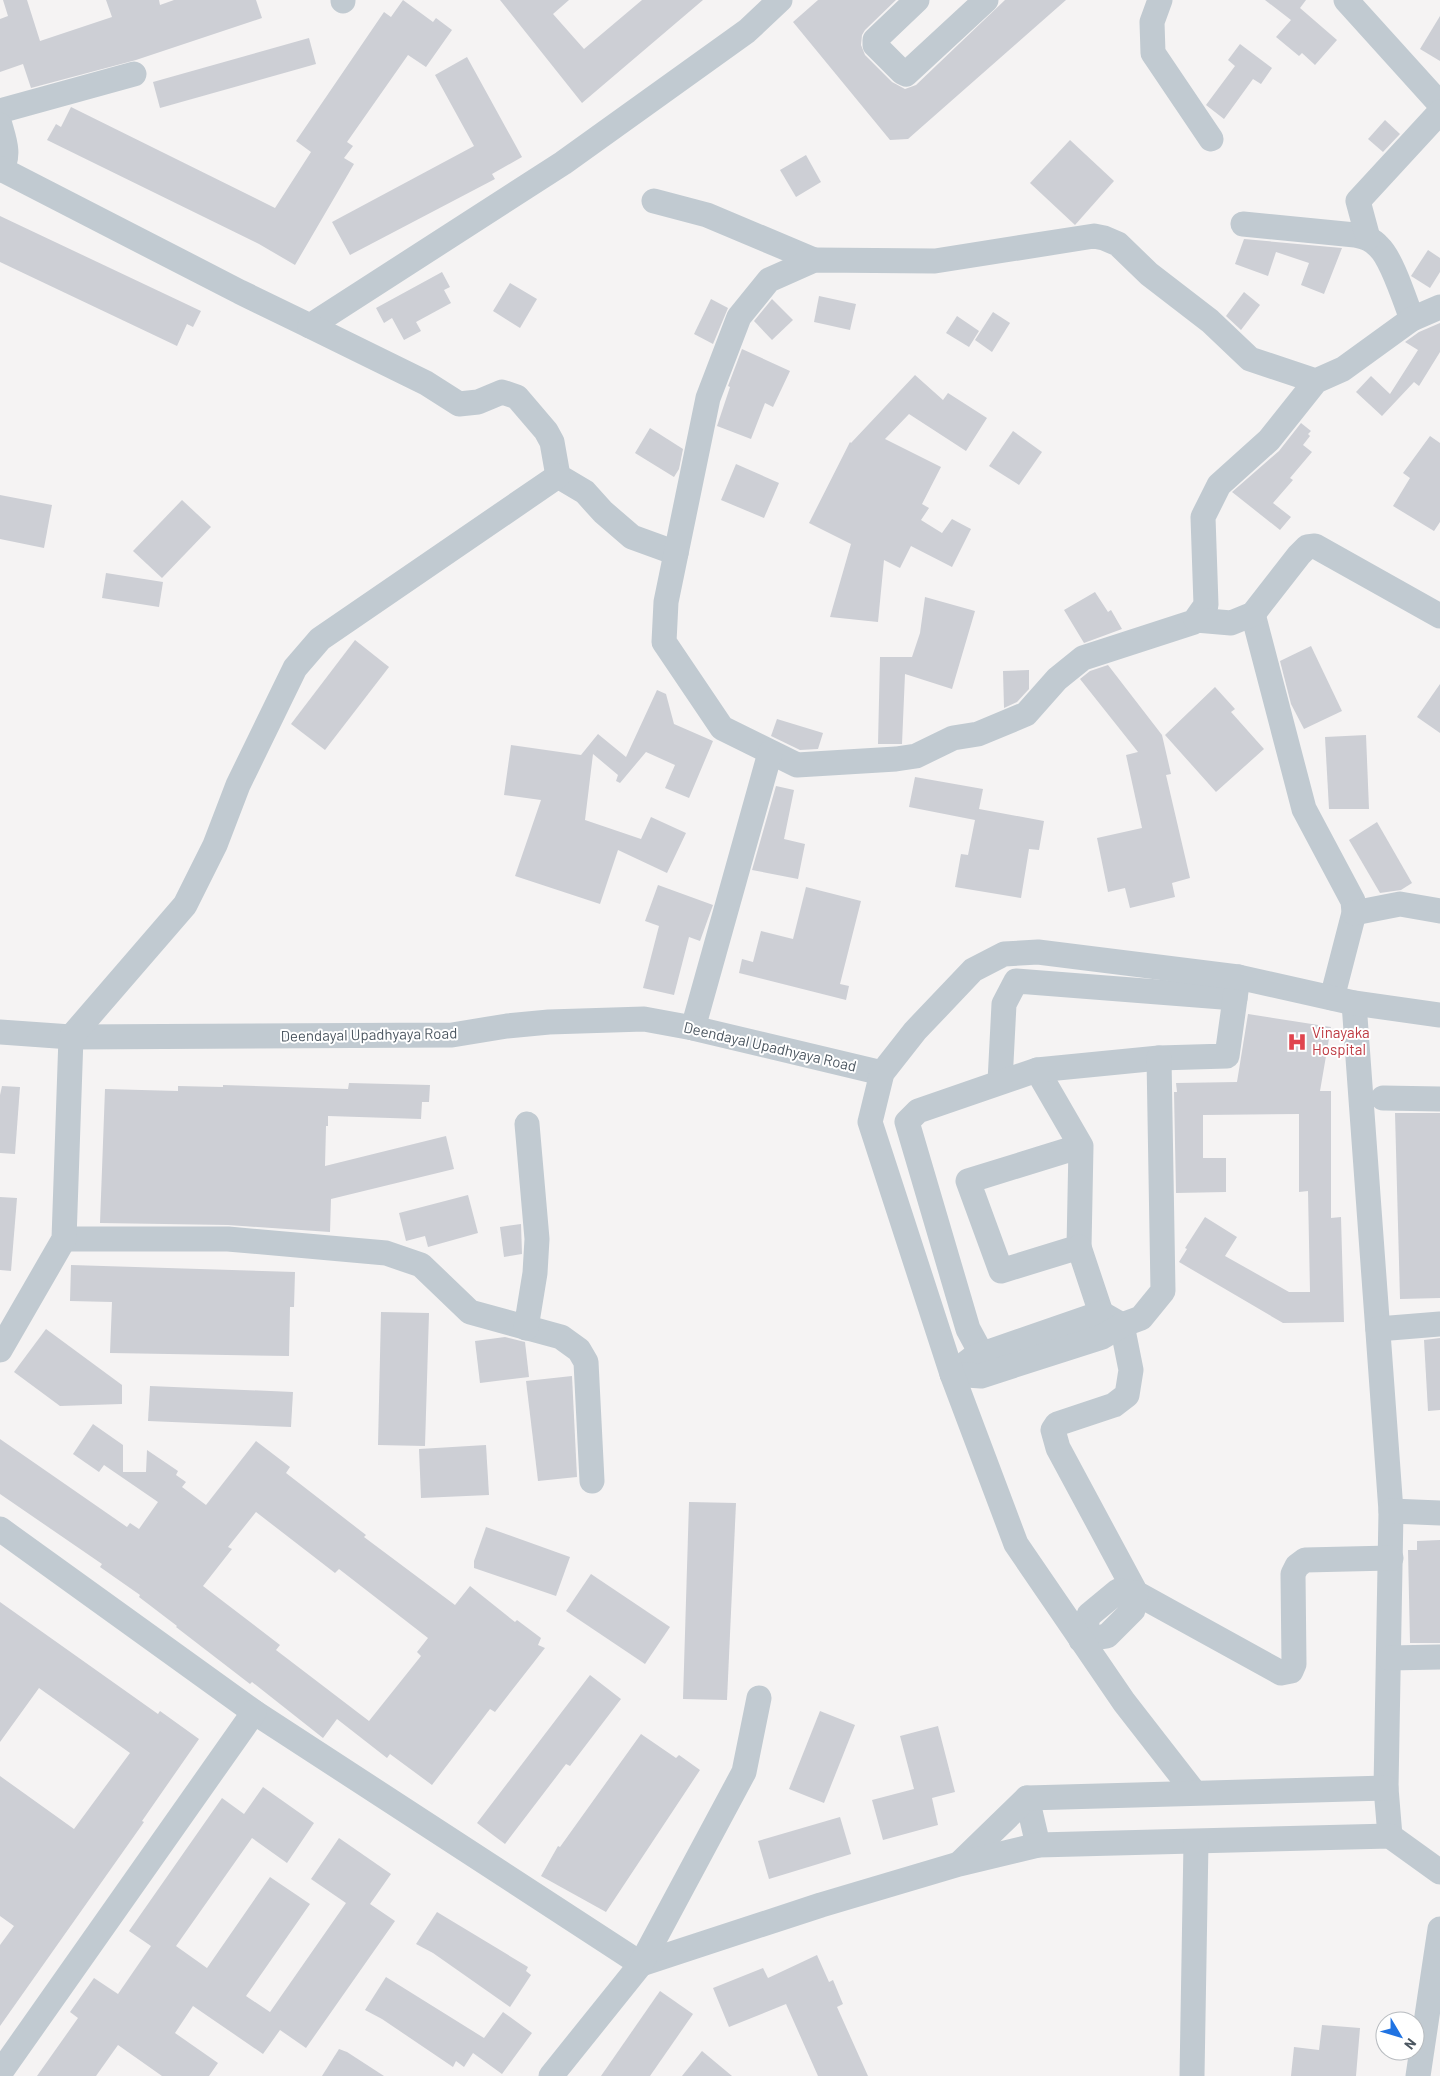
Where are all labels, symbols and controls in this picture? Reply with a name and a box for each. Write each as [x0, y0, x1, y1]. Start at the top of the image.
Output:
street label: Deendayal Upadhyaya Road [682, 1017, 858, 1075]
street label: Deendayal Upadhyaya Road [281, 1023, 457, 1045]
place label: Vinayaka Hospital [1312, 1023, 1370, 1058]
hospital icon: Vinayaka Hospital [1286, 1031, 1308, 1053]
north arrow [1375, 2011, 1425, 2061]
text: N [1401, 2035, 1420, 2053]

